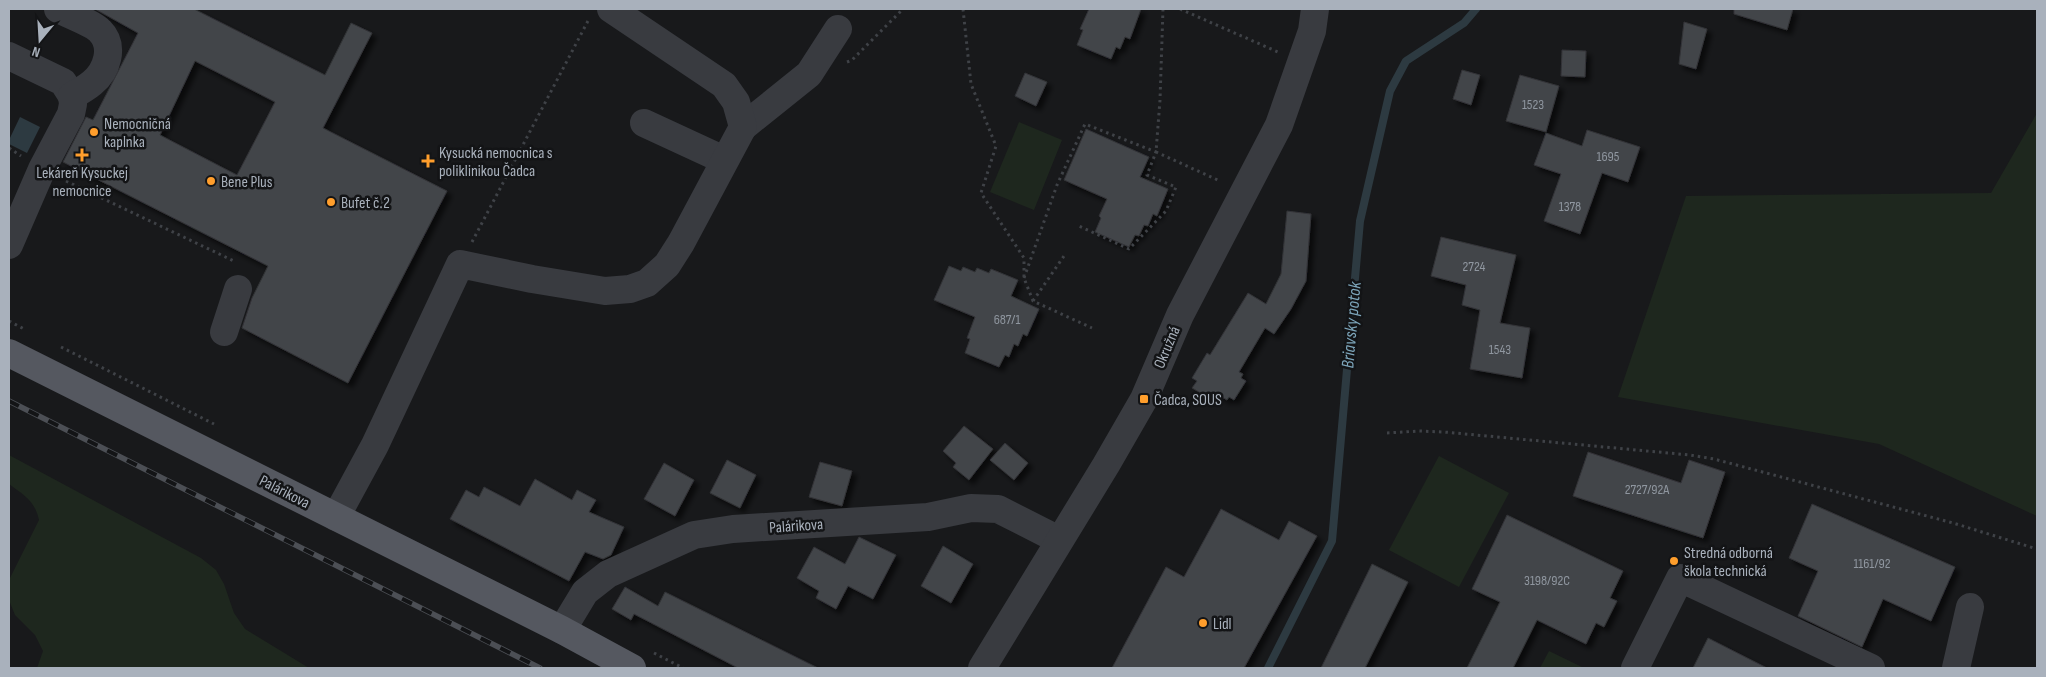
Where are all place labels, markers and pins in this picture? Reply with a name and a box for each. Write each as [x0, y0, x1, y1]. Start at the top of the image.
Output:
place label: Nemocničná kaplnka [104, 115, 171, 152]
marker: Nemocničná kaplnka [88, 126, 100, 138]
place label: Kysucká nemocnica s poliklinikou Čadca [439, 144, 553, 181]
marker: Lekáreň Kysuckej nemocnice [76, 149, 88, 161]
marker: Kysucká nemocnica s poliklinikou Čadca [421, 154, 435, 168]
place label: Lekáreň Kysuckej nemocnice [36, 164, 128, 201]
place label: Bene Plus [221, 173, 273, 192]
marker: Bene Plus [205, 175, 217, 187]
place label: Bufet č.2 [341, 194, 390, 213]
marker: Bufet č.2 [325, 196, 337, 208]
place label: Čadca, SOUS [1154, 391, 1222, 410]
marker: Čadca, SOUS [1138, 393, 1150, 405]
place label: Stredná odborná škola technická [1684, 544, 1773, 581]
marker: Stredná odborná škola technická [1668, 555, 1680, 567]
place label: Lidl [1213, 615, 1232, 634]
marker: Lidl [1197, 617, 1209, 629]

